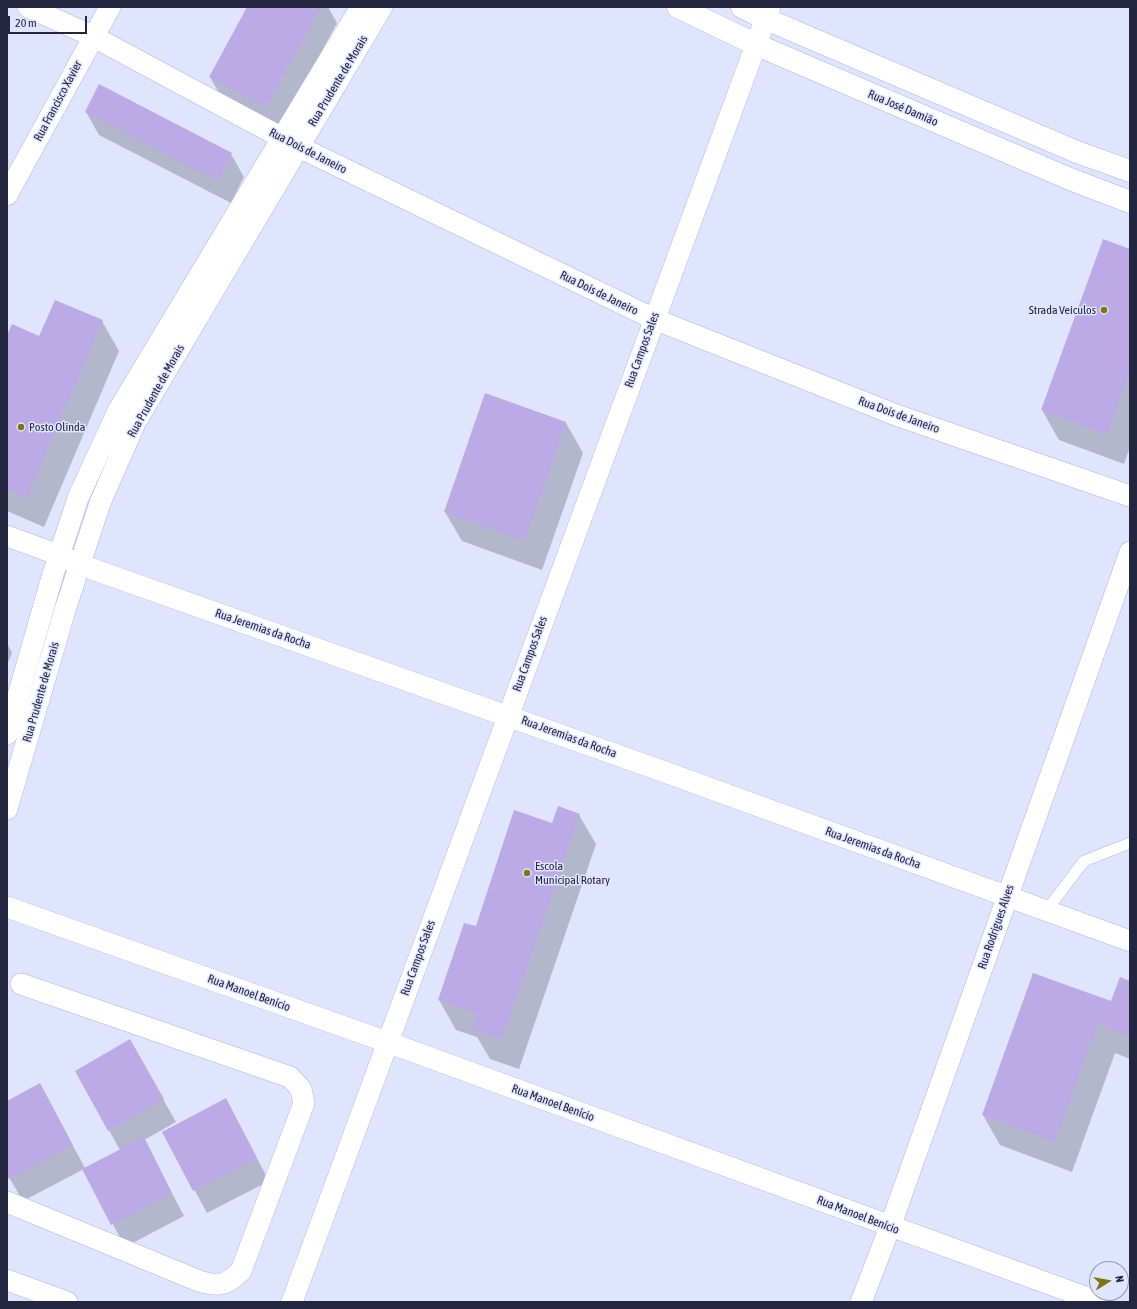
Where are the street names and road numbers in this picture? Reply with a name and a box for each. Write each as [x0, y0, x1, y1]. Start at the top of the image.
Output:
street label: Rua Prudente de Morais [305, 33, 371, 129]
street label: Rua Francisco Xavier [31, 58, 85, 144]
street label: Rua José Damião [866, 87, 940, 129]
street label: Rua Dois de Janeiro [267, 125, 349, 177]
street label: Rua Dois de Janeiro [557, 268, 641, 318]
street label: Rua Campos Sales [622, 310, 662, 390]
street label: Rua Prudente de Morais [125, 342, 187, 440]
street label: Rua Dois de Janeiro [856, 394, 942, 436]
street label: Rua Jeremias da Rocha [213, 606, 313, 652]
street label: Rua Campos Sales [510, 614, 550, 694]
street label: Rua Prudente de Morais [20, 640, 62, 744]
street label: Rua Jeremias da Rocha [519, 713, 619, 761]
street label: Rua Jeremias da Rocha [823, 824, 923, 872]
street label: Rua Rodrigues Alves [975, 883, 1017, 971]
street label: Rua Campos Sales [398, 918, 438, 998]
street label: Rua Manoel Benício [206, 971, 292, 1015]
street label: Rua Manoel Benício [510, 1081, 596, 1125]
street label: Rua Manoel Benício [815, 1193, 901, 1237]

